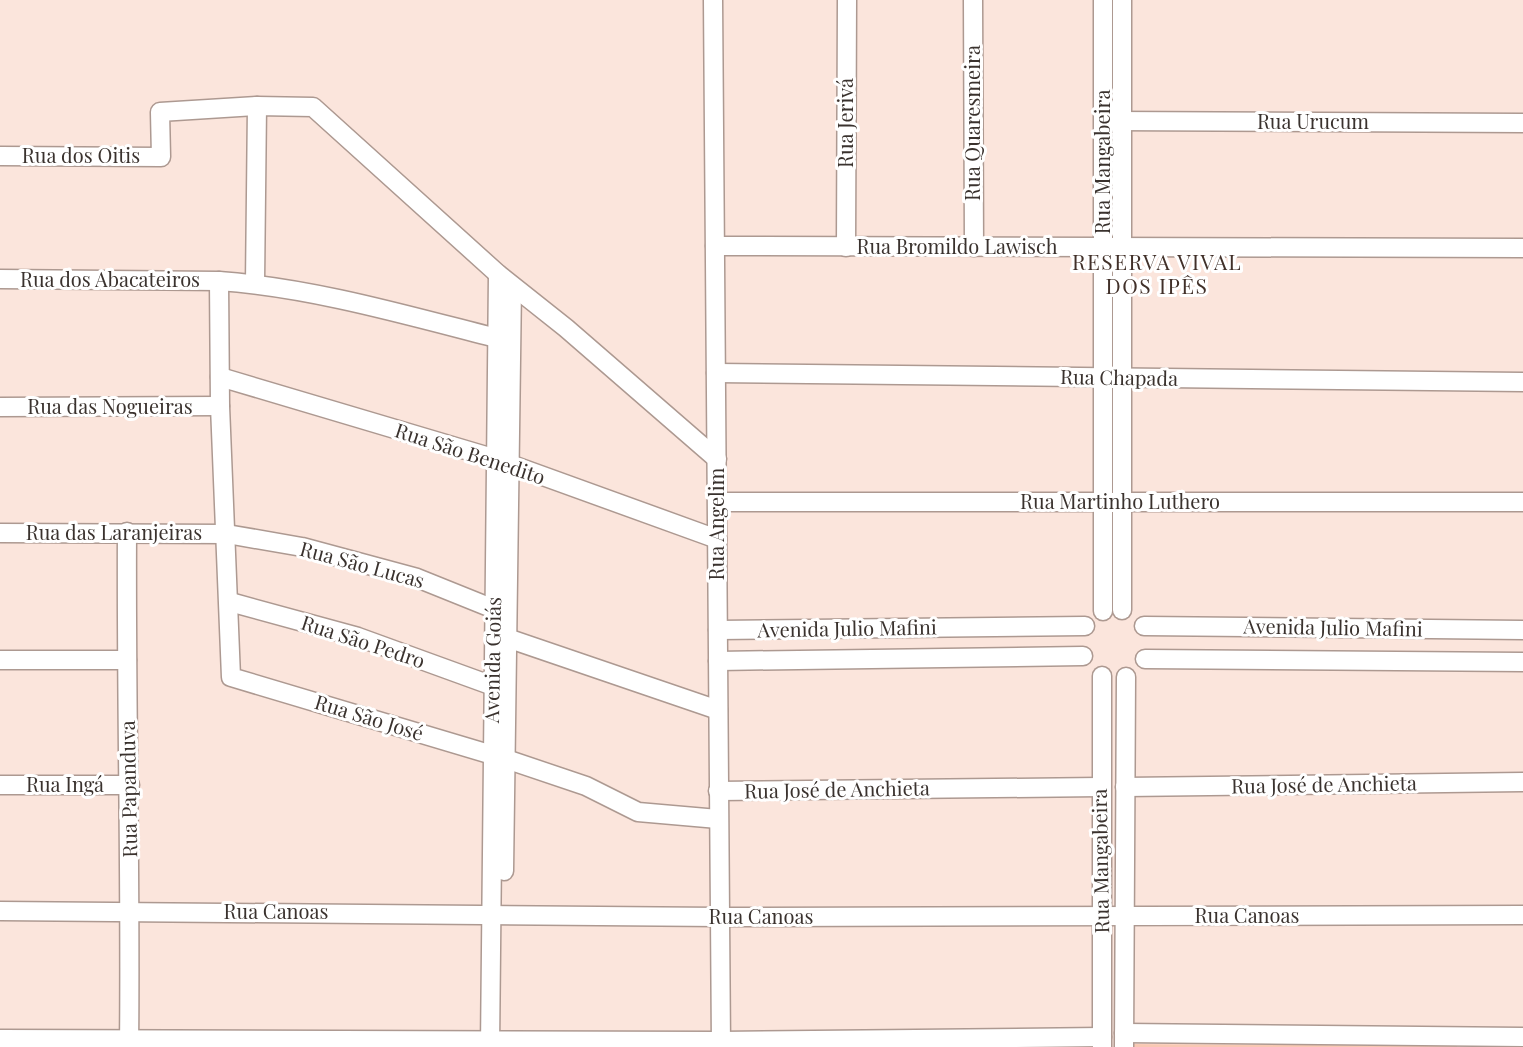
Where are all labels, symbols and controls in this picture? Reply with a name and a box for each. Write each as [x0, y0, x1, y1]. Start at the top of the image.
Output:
street label: Rua Quaresmeira [958, 45, 985, 201]
street label: Rua Jerivá [831, 78, 858, 168]
street label: Rua Mangabeira [1088, 90, 1115, 234]
street label: Rua Urucum [1257, 107, 1369, 134]
street label: Rua dos Oitis [22, 141, 140, 168]
street label: Rua Bromildo Lawisch [856, 232, 1058, 259]
district label: RESERVA VIVAL DOS IPÊS [1072, 247, 1242, 299]
street label: Rua dos Abacateiros [20, 265, 200, 292]
street label: Rua Chapada [1060, 362, 1178, 391]
street label: Rua das Nogueiras [27, 392, 193, 419]
street label: Rua São Benedito [392, 416, 549, 490]
street label: Rua Angelim [702, 467, 729, 580]
street label: Rua Martinho Luthero [1020, 487, 1220, 514]
street label: Rua das Laranjeiras [26, 518, 202, 545]
street label: Rua São Lucas [297, 534, 428, 593]
street label: Avenida Goiás [477, 597, 506, 724]
street label: Rua São Pedro [298, 608, 429, 673]
street label: Avenida Julio Mafini [1242, 611, 1423, 642]
street label: Avenida Julio Mafini [756, 612, 937, 643]
street label: Rua São José [312, 687, 427, 746]
street label: Rua Papanduva [113, 720, 142, 858]
street label: Rua José de Anchieta [1231, 768, 1417, 799]
street label: Rua Ingá [26, 770, 104, 797]
street label: Rua José de Anchieta [744, 773, 930, 804]
street label: Rua Mangabeira [1085, 788, 1114, 934]
street label: Rua Canoas [224, 897, 328, 924]
street label: Rua Canoas [1195, 901, 1299, 928]
street label: Rua Canoas [709, 902, 813, 929]

